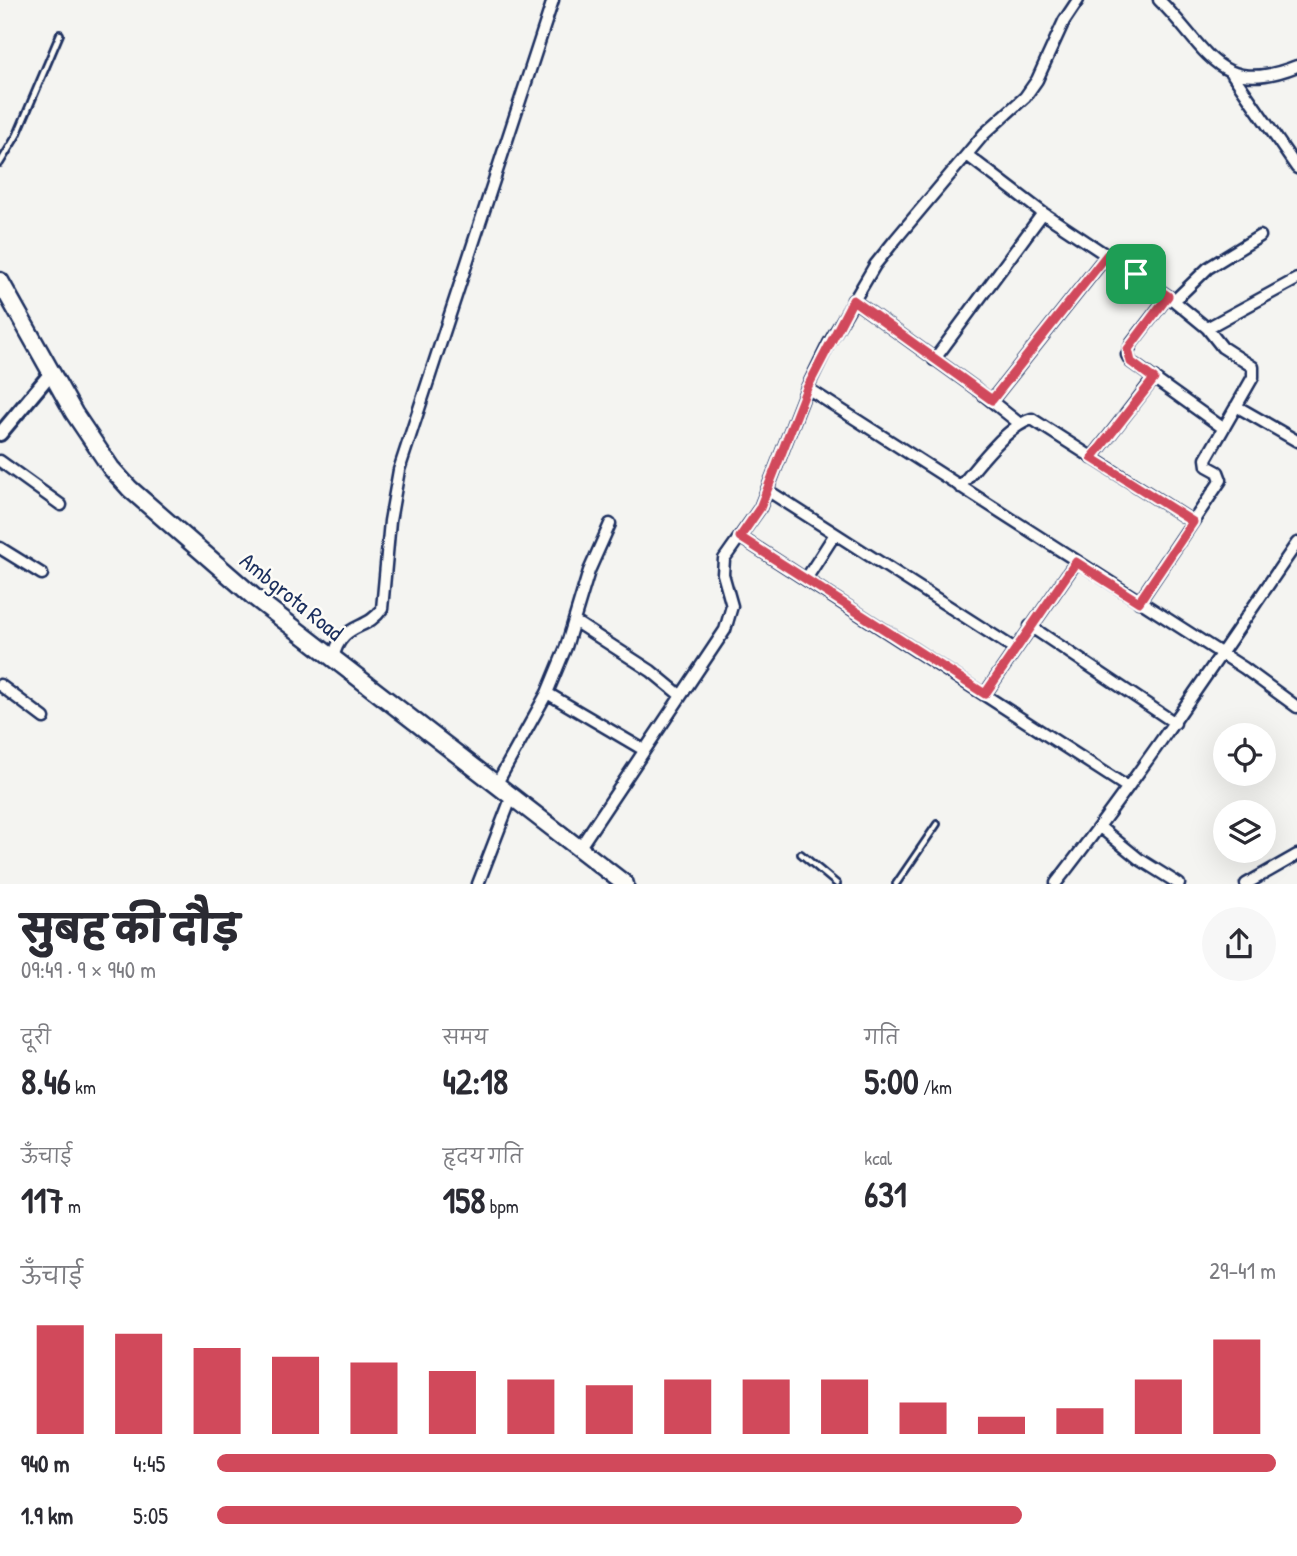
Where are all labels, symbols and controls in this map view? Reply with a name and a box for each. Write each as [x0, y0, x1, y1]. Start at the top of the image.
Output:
pin [1106, 244, 1166, 304]
icon: arrive [1117, 255, 1155, 293]
street label: Ambgrota Road [234, 545, 350, 647]
map controls [1213, 723, 1276, 863]
button: locate [1213, 723, 1276, 786]
button: layers [1213, 800, 1276, 863]
text: सुबह की दौड़ [21, 902, 239, 954]
button: share [1202, 907, 1276, 981]
text: 09:49 · 9 × 940 m [21, 954, 156, 985]
text: दूरी [21, 1024, 51, 1050]
text: समय [443, 1024, 488, 1050]
text: गति [864, 1024, 899, 1050]
text: 8.46 [21, 1058, 71, 1105]
text: 42:18 [443, 1058, 508, 1105]
text: 5:00 [864, 1058, 919, 1105]
text: km [71, 1074, 96, 1100]
text: /km [919, 1074, 952, 1100]
text: ऊँचाई [21, 1143, 72, 1169]
text: हृदय गति [443, 1143, 523, 1169]
text: kcal [864, 1145, 892, 1171]
text: 631 [864, 1171, 907, 1218]
text: 117 [21, 1177, 64, 1224]
text: 158 [443, 1177, 485, 1224]
text: m [64, 1193, 81, 1219]
text: bpm [485, 1193, 519, 1219]
text: 29–41 m [1209, 1255, 1276, 1286]
text: ऊँचाई [21, 1260, 83, 1291]
text: 940 m [21, 1448, 69, 1479]
text: 4:45 [133, 1448, 165, 1479]
text: 1.9 km [21, 1500, 73, 1531]
text: 5:05 [133, 1500, 168, 1531]

